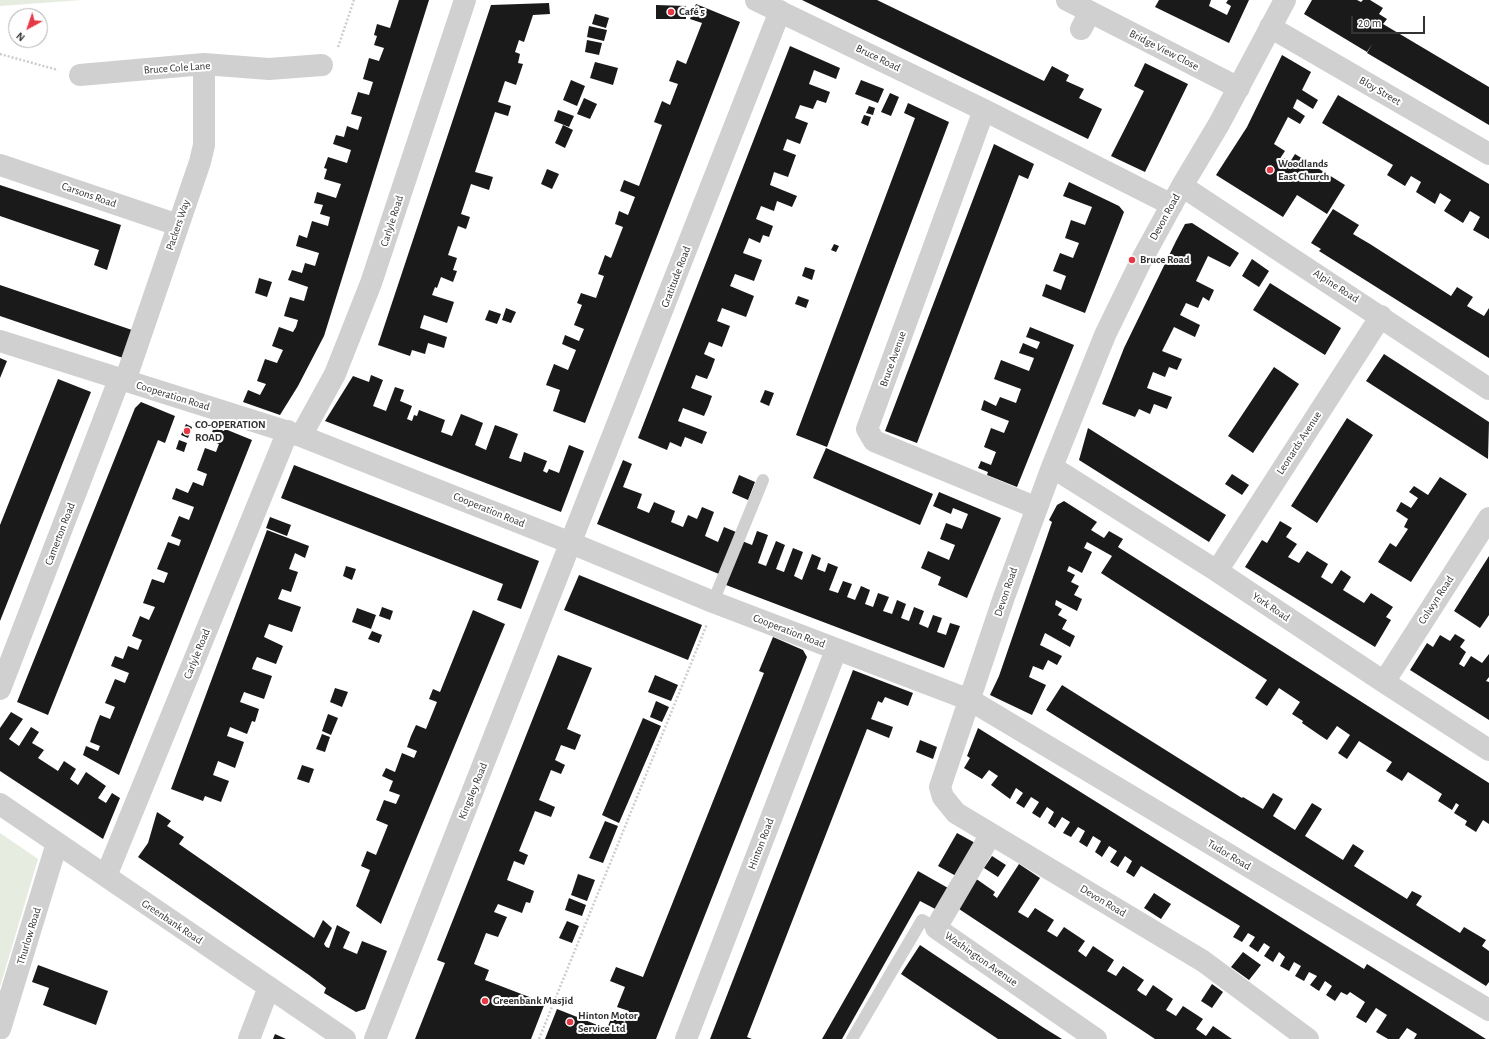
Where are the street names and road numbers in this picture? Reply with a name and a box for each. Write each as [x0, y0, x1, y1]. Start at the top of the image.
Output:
street label: Bridge View Close [1127, 27, 1201, 73]
street label: Bruce Road [854, 42, 902, 74]
street label: Bruce Cole Lane [143, 59, 211, 77]
street label: Bloy Street [1357, 74, 1403, 108]
street label: Carsons Road [60, 179, 118, 211]
street label: Devon Road [1147, 191, 1183, 243]
street label: Carlyle Road [378, 194, 406, 248]
street label: Packers Way [163, 198, 193, 252]
street label: Gratitude Road [658, 244, 694, 310]
street label: Alpine Road [1311, 266, 1361, 306]
street label: Bruce Avenue [877, 329, 909, 389]
street label: Cooperation Road [135, 379, 211, 413]
street label: Leonards Avenue [1274, 409, 1324, 477]
street label: Cooperation Road [451, 490, 527, 530]
street label: Camerton Road [42, 501, 78, 567]
street label: Devon Road [991, 566, 1021, 618]
street label: Colwyn Road [1415, 573, 1457, 627]
street label: York Road [1250, 590, 1292, 624]
street label: Cooperation Road [751, 611, 827, 651]
street label: Carlyle Road [181, 627, 213, 681]
street label: Kingsley Road [456, 761, 490, 821]
street label: Hinton Road [745, 816, 777, 872]
street label: Tudor Road [1205, 837, 1253, 873]
street label: Devon Road [1078, 882, 1128, 920]
street label: Greenbank Road [139, 897, 205, 947]
street label: Thurlow Road [14, 906, 44, 966]
street label: Washington Avenue [942, 929, 1020, 989]

